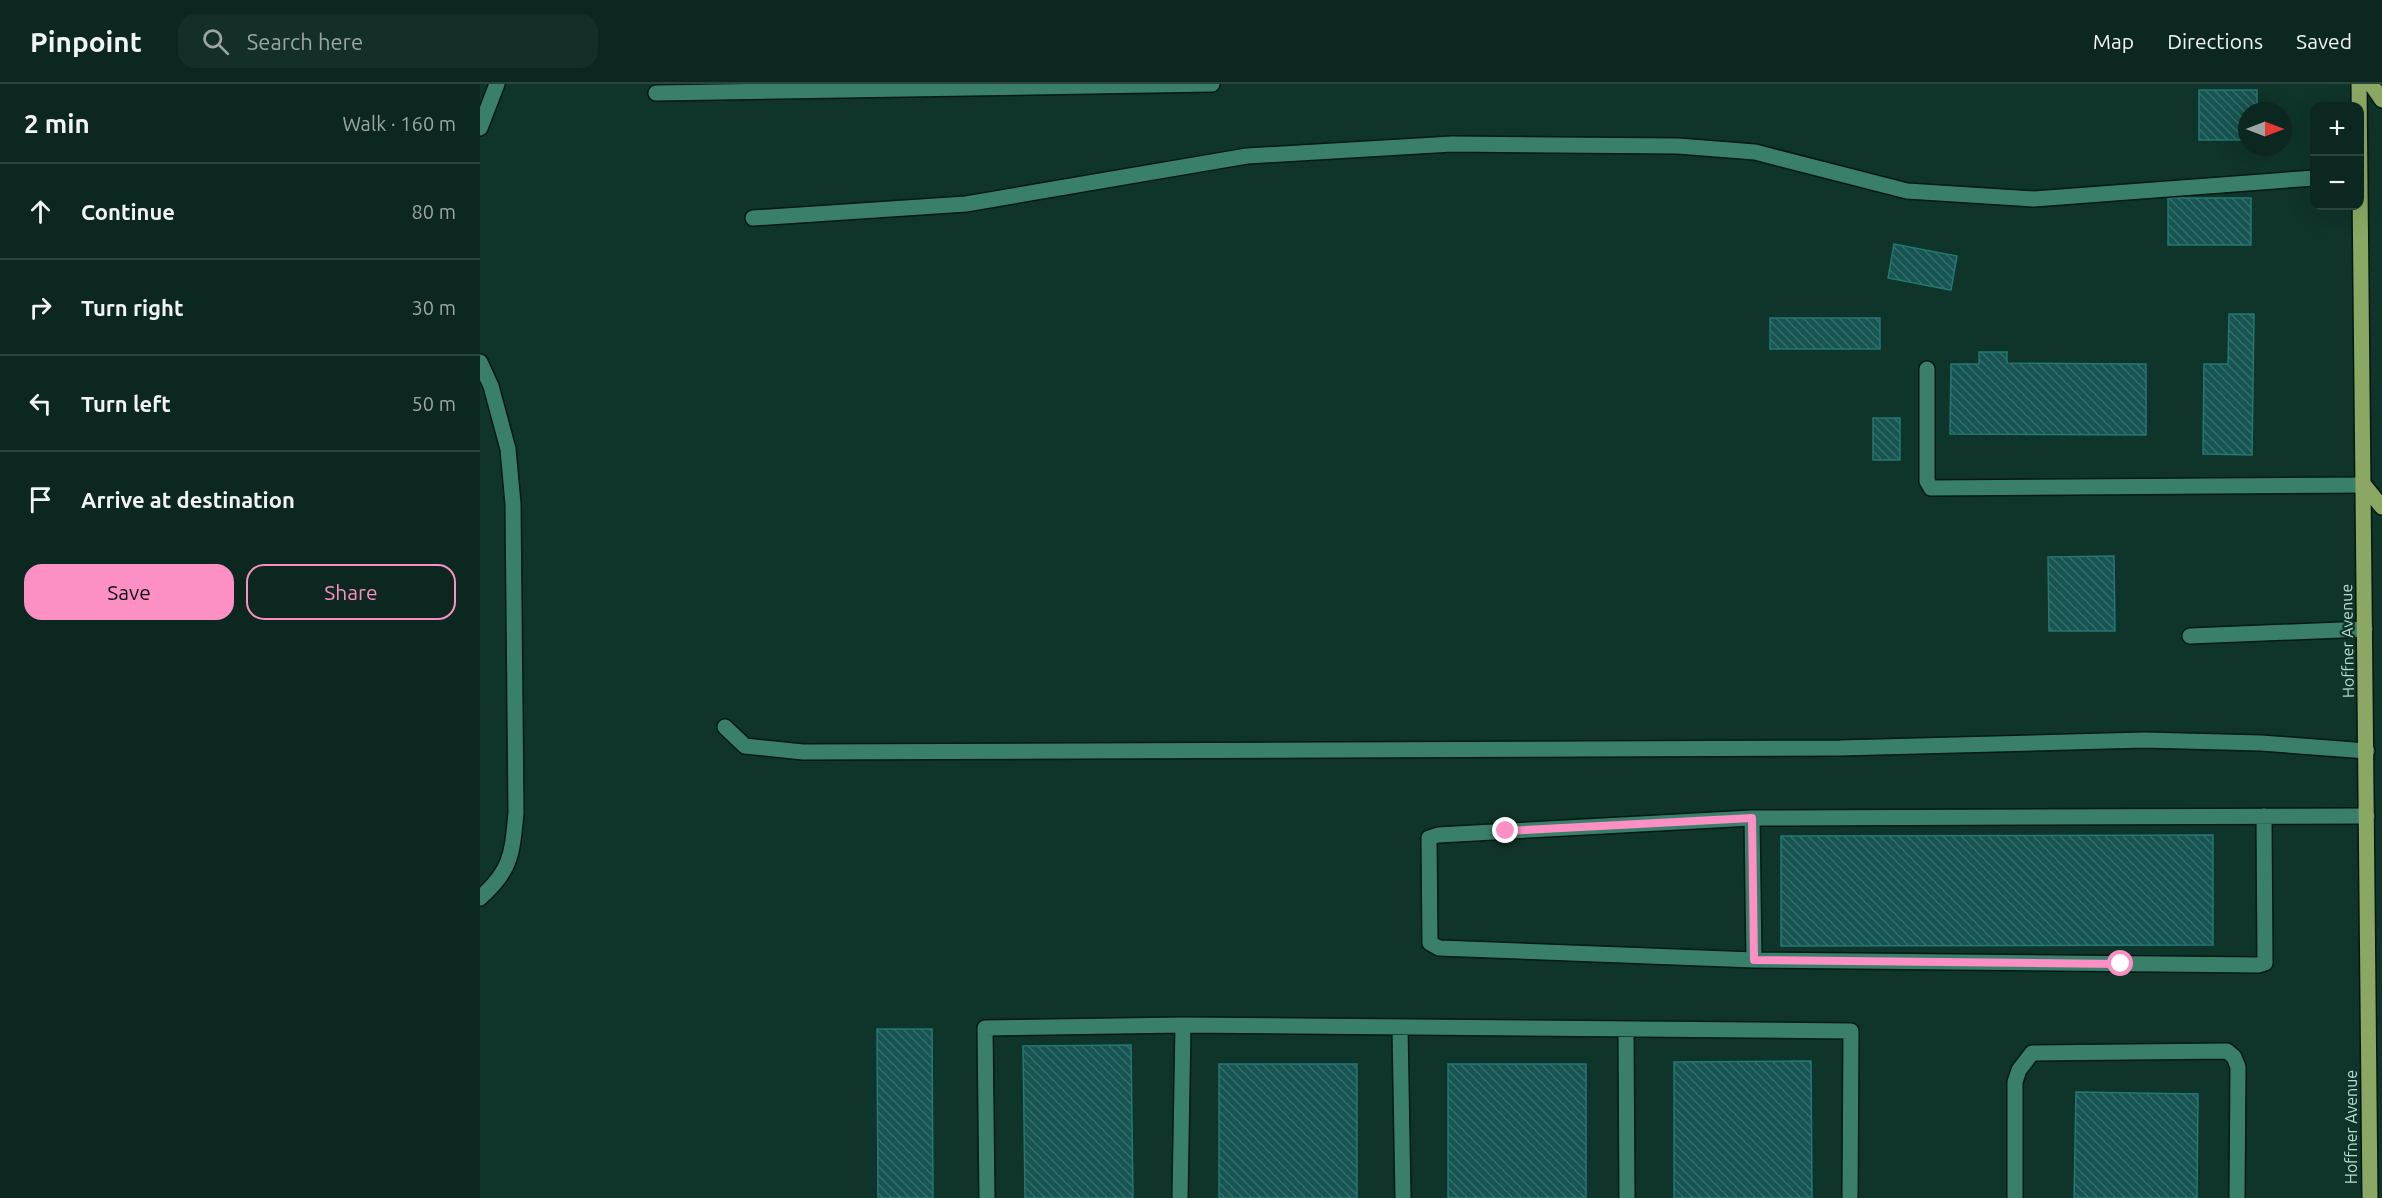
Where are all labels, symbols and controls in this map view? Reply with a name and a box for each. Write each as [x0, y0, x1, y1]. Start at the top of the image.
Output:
search box [178, 14, 598, 68]
icon: search [199, 25, 232, 58]
text: Pinpoint [30, 26, 142, 57]
text: Search here [247, 29, 363, 54]
text: Map [2093, 29, 2134, 53]
text: Directions [2167, 29, 2263, 53]
text: Saved [2296, 29, 2352, 53]
north arrow [2238, 102, 2292, 156]
map controls [2310, 102, 2364, 210]
button: + [2310, 102, 2364, 156]
text: 2 min [24, 109, 90, 138]
text: Walk · 160 m [343, 112, 456, 135]
button: − [2310, 156, 2364, 210]
icon: ahead [24, 195, 57, 228]
text: Continue [81, 199, 175, 224]
text: 80 m [412, 200, 456, 223]
icon: right [24, 291, 57, 324]
text: Turn right [81, 295, 183, 320]
text: 30 m [412, 296, 456, 319]
icon: left [24, 387, 57, 420]
text: Turn left [81, 391, 171, 416]
text: 50 m [412, 392, 456, 415]
icon: arrive [24, 483, 57, 516]
text: Arrive at destination [81, 487, 295, 512]
button: Save [24, 564, 234, 620]
button: Share [246, 564, 456, 620]
street label: Hoffner Avenue [2337, 584, 2357, 698]
route end [1492, 817, 1518, 843]
route start [2107, 950, 2133, 976]
street label: Hoffner Avenue [2342, 1070, 2360, 1184]

